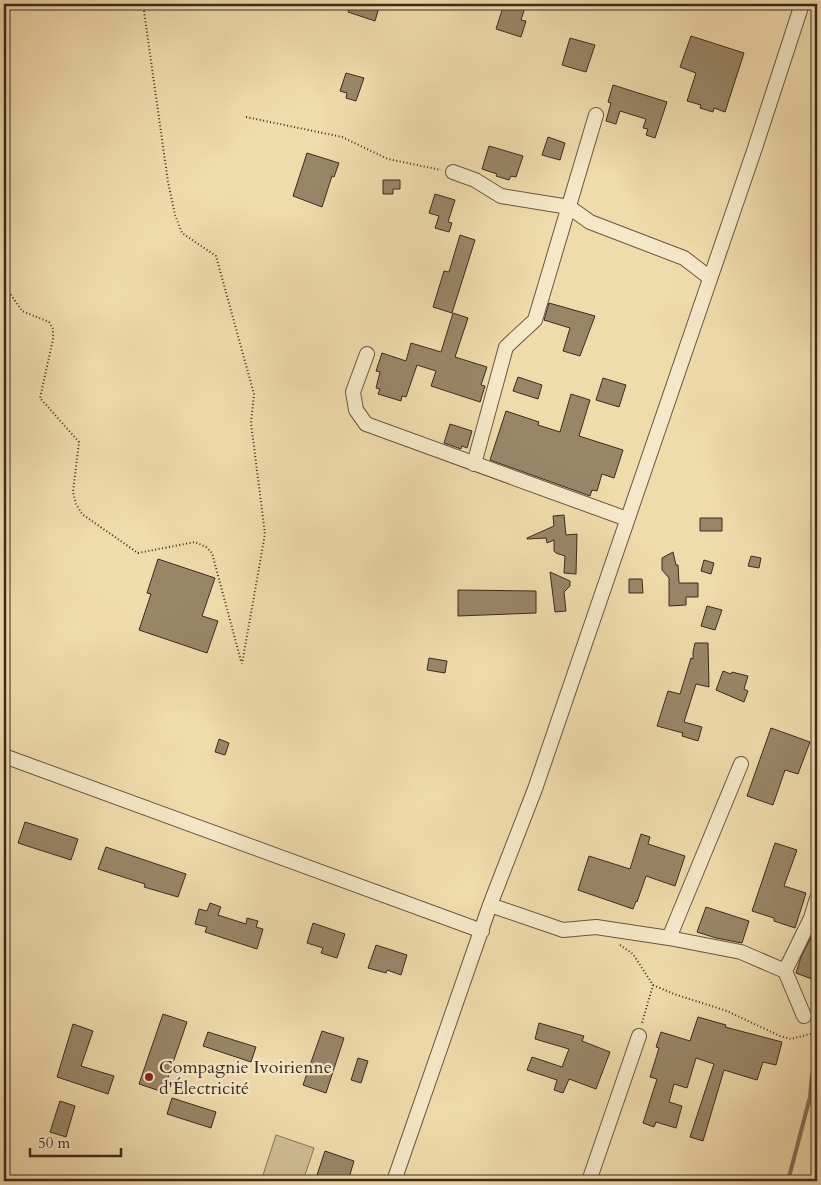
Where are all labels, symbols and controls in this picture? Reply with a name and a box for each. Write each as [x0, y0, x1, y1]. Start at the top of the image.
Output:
place label: Compagnie Ivoirienne d'Électricité [159, 1055, 332, 1101]
marker: Compagnie Ivoirienne d'Électricité [143, 1071, 155, 1083]
scale bar [30, 1125, 121, 1157]
text: 50 m [38, 1133, 70, 1153]

